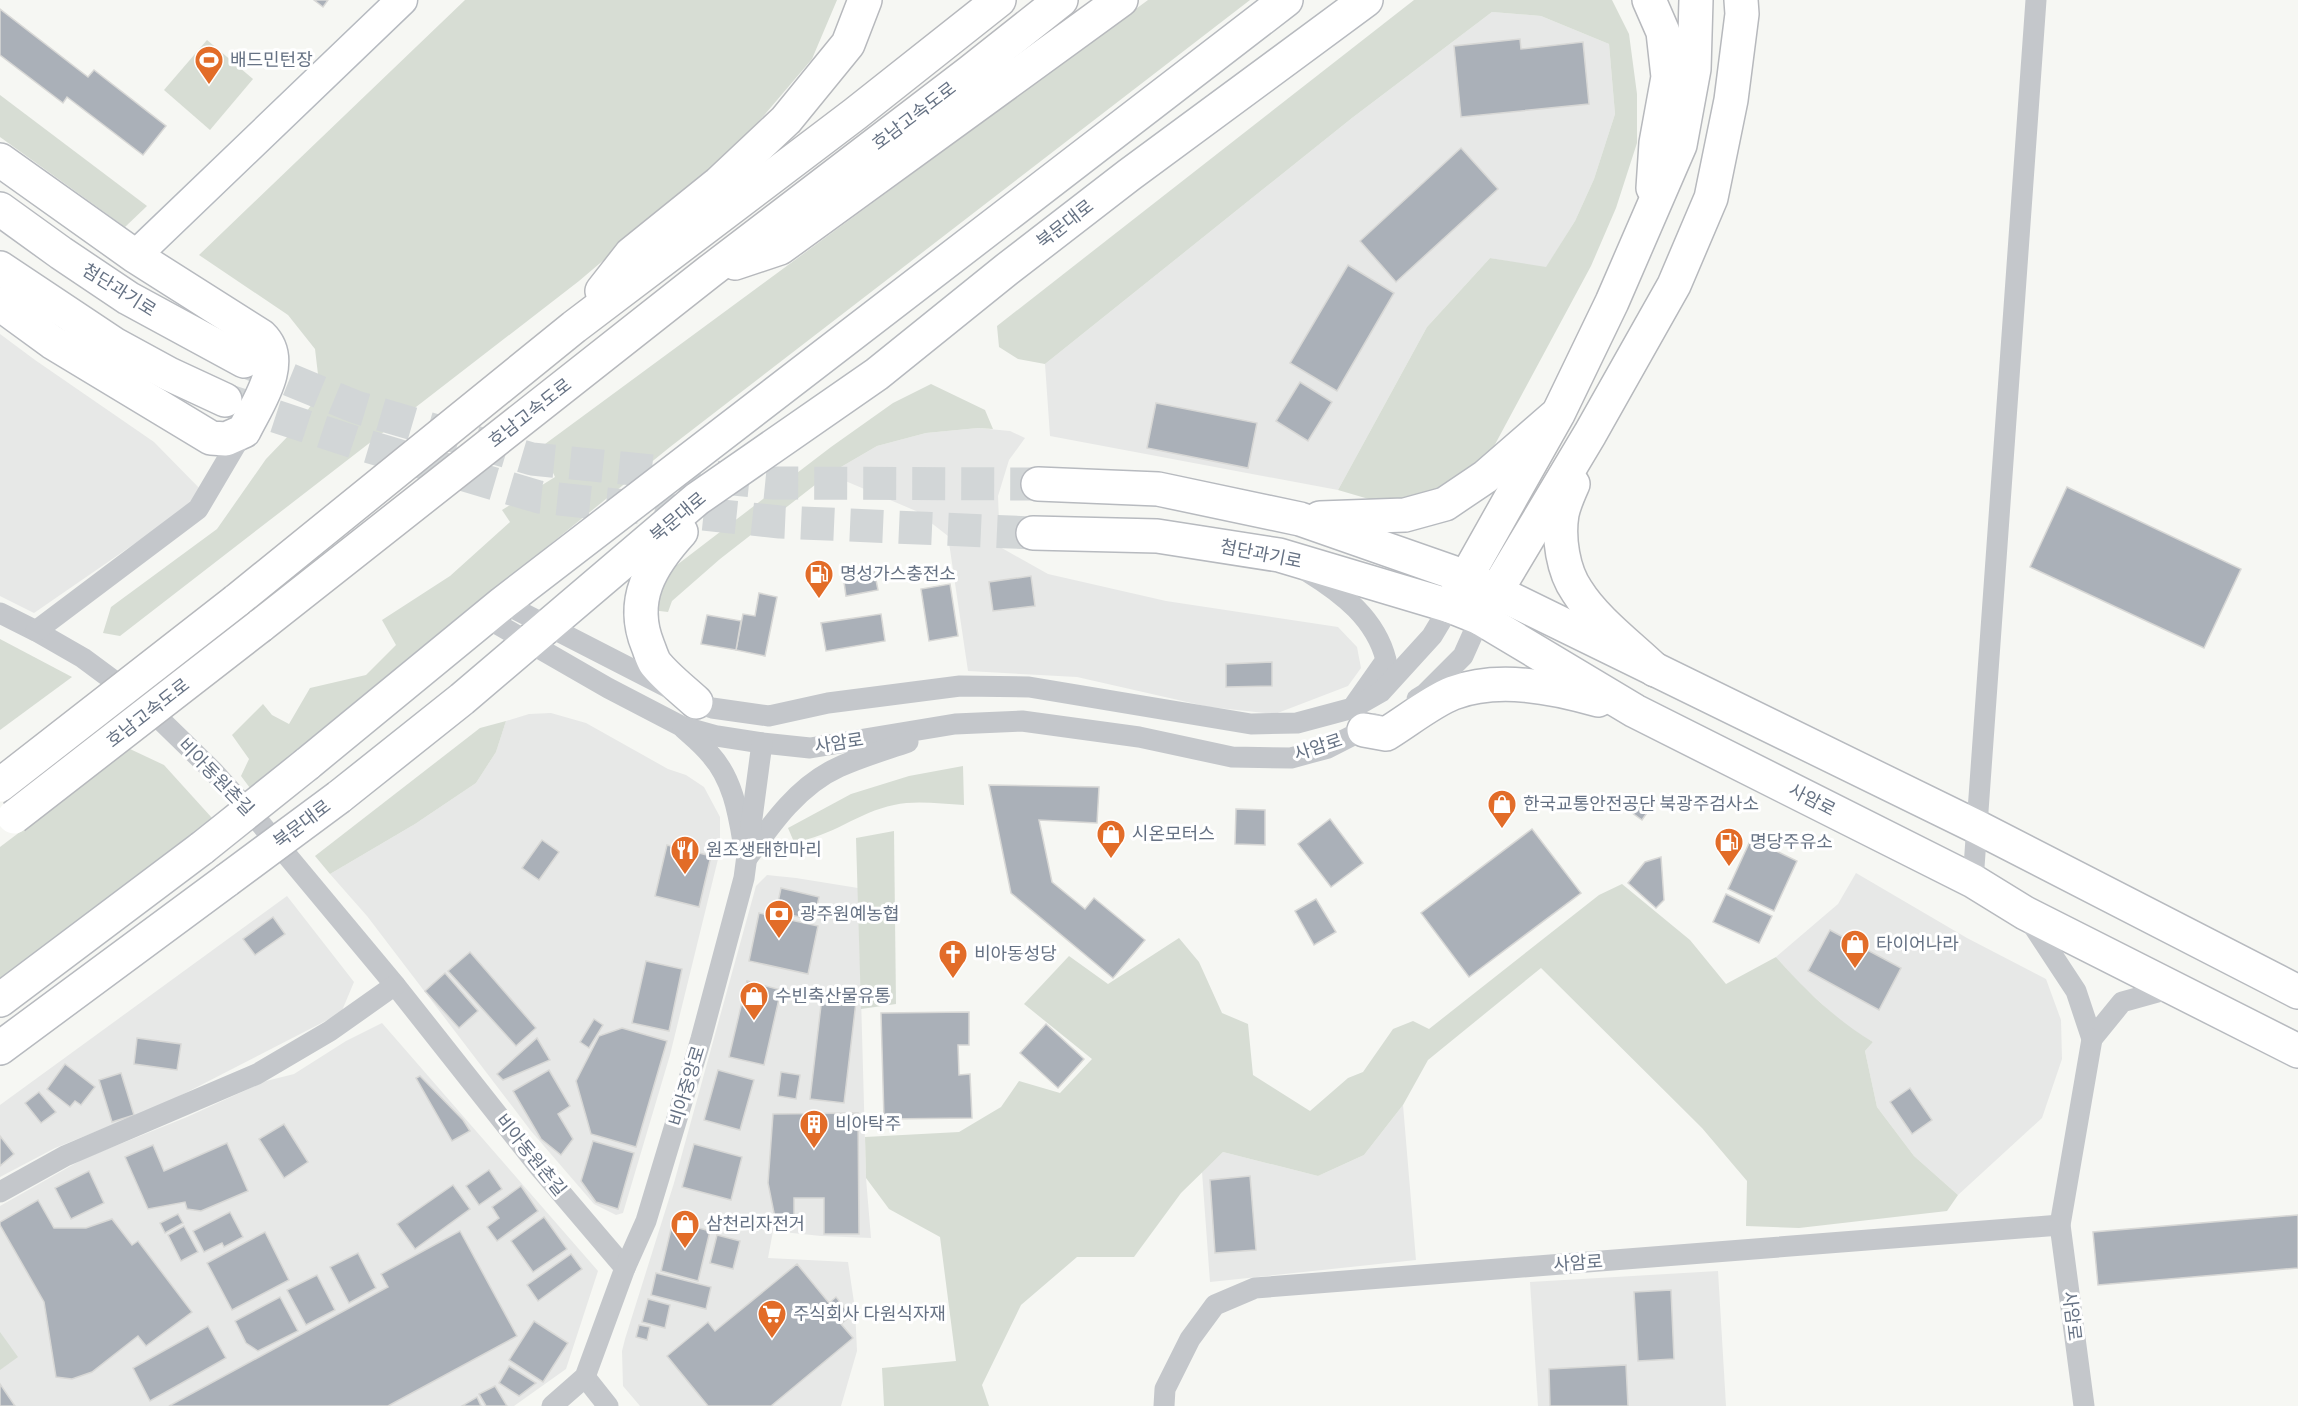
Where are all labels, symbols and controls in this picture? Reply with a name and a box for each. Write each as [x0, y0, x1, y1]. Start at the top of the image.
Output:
sports icon: 배드민턴장 [193, 44, 225, 86]
place label: 배드민턴장 [230, 49, 313, 70]
street label: 호남고속도로 [868, 77, 960, 154]
street label: 북문대로 [1032, 195, 1097, 252]
street label: 첨단과기로 [79, 259, 160, 320]
street label: 호남고속도로 [484, 374, 575, 451]
street label: 북문대로 [646, 487, 710, 546]
street label: 첨단과기로 [1218, 535, 1304, 572]
fuel station icon: 명성가스충전소 [803, 558, 835, 600]
place label: 명성가스충전소 [840, 563, 956, 584]
street label: 호남고속도로 [102, 674, 193, 751]
street label: 사암로 [813, 728, 865, 757]
street label: 사암로 [1291, 729, 1345, 764]
street label: 비아동원촌길 [174, 734, 258, 820]
street label: 사암로 [1785, 779, 1839, 820]
shop icon: 한국교통안전공단 북광주검사소 [1486, 788, 1518, 830]
place label: 한국교통안전공단 북광주검사소 [1523, 793, 1759, 814]
street label: 북문대로 [269, 795, 334, 852]
shop icon: 시온모터스 [1095, 818, 1127, 860]
place label: 시온모터스 [1132, 823, 1215, 844]
fuel station icon: 명당주유소 [1713, 826, 1745, 868]
place label: 명당주유소 [1750, 831, 1833, 852]
restaurant icon: 원조생태한마리 [669, 834, 701, 876]
place label: 원조생태한마리 [706, 839, 822, 860]
bank icon: 광주원예농협 [763, 898, 795, 940]
place label: 광주원예농협 [800, 903, 899, 924]
shop icon: 타이어나라 [1839, 928, 1871, 970]
place label: 타이어나라 [1876, 933, 1959, 954]
church icon: 비아동성당 [937, 938, 969, 980]
place label: 비아동성당 [974, 943, 1057, 964]
shop icon: 수빈축산물유통 [738, 980, 770, 1022]
place label: 수빈축산물유통 [775, 985, 891, 1006]
street label: 비아중앙로 [664, 1043, 709, 1129]
building icon: 비아탁주 [798, 1108, 830, 1150]
street label: 비아동원촌길 [492, 1109, 571, 1200]
place label: 비아탁주 [835, 1113, 901, 1134]
shop icon: 삼천리자전거 [669, 1208, 701, 1250]
place label: 삼천리자전거 [706, 1213, 805, 1234]
street label: 사암로 [1552, 1250, 1603, 1275]
street label: 사암로 [2059, 1290, 2086, 1342]
supermarket icon: 주식회사 다원식자재 [756, 1298, 788, 1340]
place label: 주식회사 다원식자재 [793, 1303, 946, 1324]

